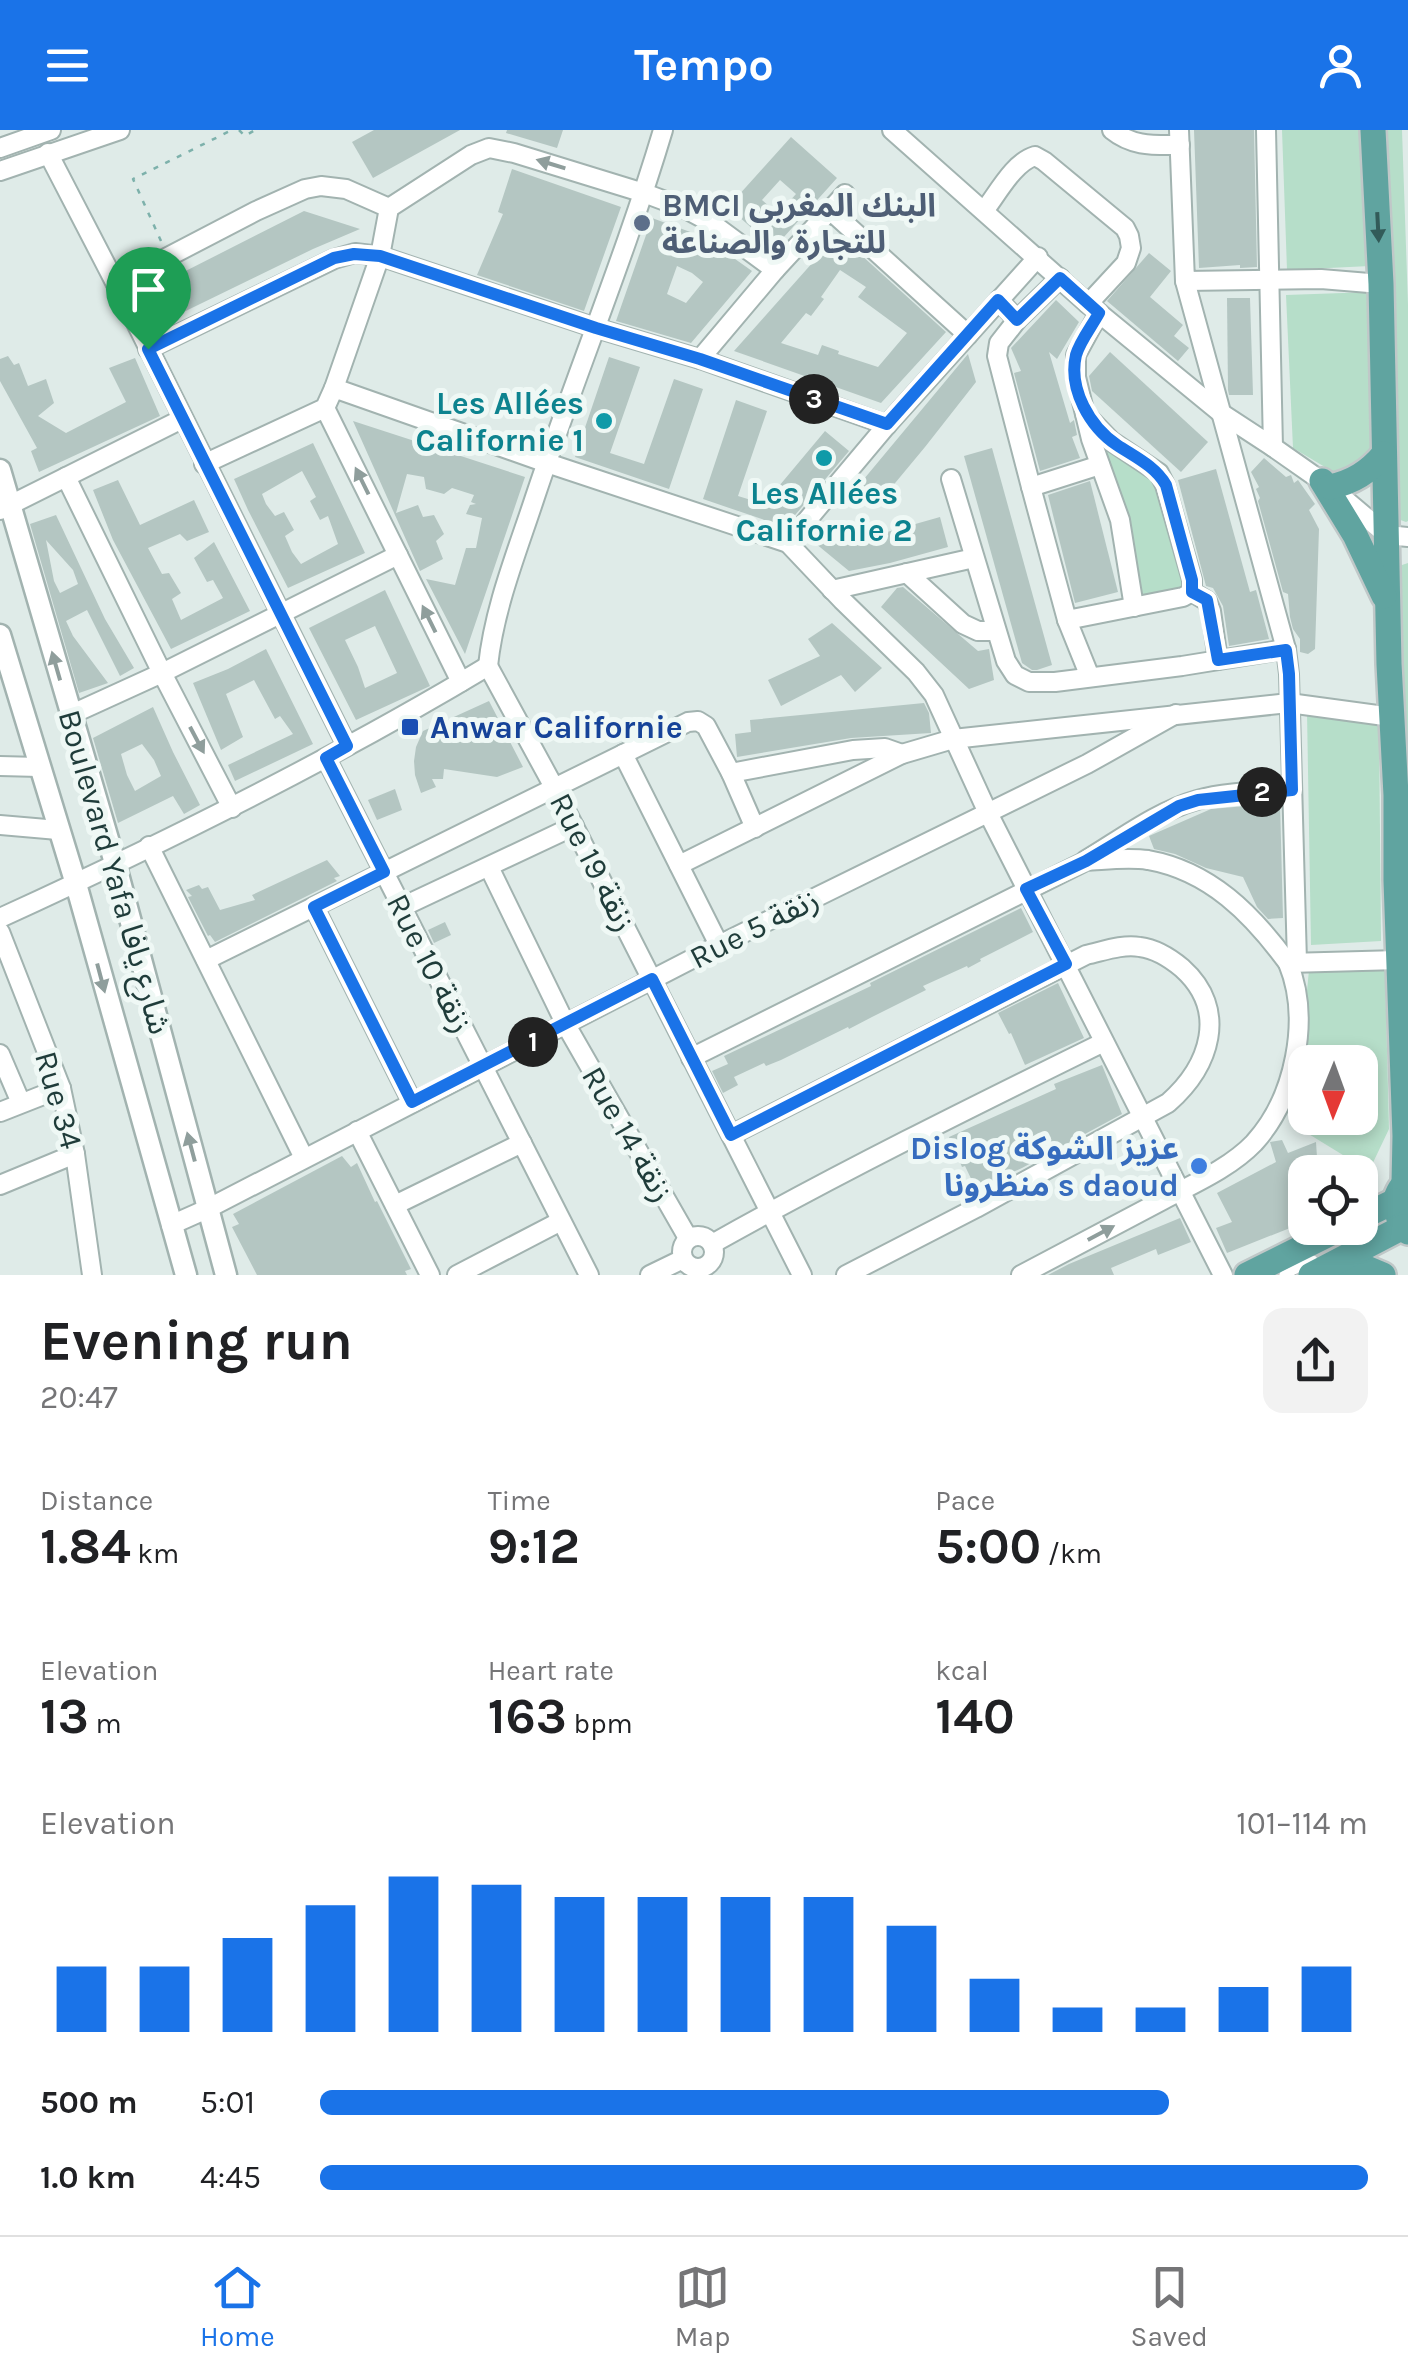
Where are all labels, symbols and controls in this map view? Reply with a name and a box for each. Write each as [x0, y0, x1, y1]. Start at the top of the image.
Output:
icon: menu [40, 38, 95, 93]
icon: person [1313, 38, 1368, 93]
text: Tempo [634, 39, 774, 91]
one-way arrow [535, 156, 566, 171]
place label: BMCI البنك المغربي للتجارة والصناعة [662, 187, 936, 261]
marker: BMCI البنك المغربي للتجارة والصناعة [631, 212, 653, 234]
one-way arrow [1370, 212, 1386, 244]
pin [106, 247, 191, 350]
icon: arrive [121, 262, 176, 317]
pin: 3 [789, 374, 839, 424]
text: 3 [805, 382, 823, 415]
place label: Les Allées Californie 1 [415, 385, 584, 459]
marker: Les Allées Californie 1 [593, 410, 615, 432]
marker: Les Allées Californie 2 [813, 447, 835, 469]
one-way arrow [353, 467, 370, 496]
place label: Les Allées Californie 2 [736, 475, 912, 549]
one-way arrow [421, 604, 438, 633]
one-way arrow [48, 650, 63, 681]
street label: Boulevard Yafa شارع يافا [46, 706, 179, 1040]
place label: Anwar Californie [430, 709, 683, 746]
marker: Anwar Californie [399, 716, 421, 738]
one-way arrow [188, 726, 205, 755]
pin: 2 [1237, 767, 1287, 817]
text: 2 [1254, 775, 1270, 808]
street label: Rue 19 زنقة [542, 787, 643, 938]
street label: Rue 5 زنقة [684, 880, 825, 977]
street label: Rue 10 زنقة [379, 888, 480, 1039]
one-way arrow [94, 962, 110, 993]
pin: 1 [508, 1017, 558, 1067]
text: 1 [528, 1025, 538, 1058]
north arrow [1288, 1045, 1378, 1135]
map controls [1288, 1045, 1378, 1245]
street label: Rue 34 [27, 1047, 90, 1153]
street label: Rue 14 زنقة [574, 1060, 681, 1208]
place label: Dislog عزيز الشوكة منظرونا s daoud [910, 1130, 1179, 1204]
one-way arrow [182, 1131, 198, 1162]
marker: Dislog عزيز الشوكة منظرونا s daoud [1188, 1155, 1210, 1177]
button: locate [1288, 1155, 1378, 1245]
one-way arrow [1086, 1225, 1115, 1242]
button: share [1263, 1308, 1368, 1413]
text: Evening run [40, 1309, 353, 1373]
text: 20:47 [40, 1379, 118, 1416]
text: Distance [40, 1484, 153, 1517]
text: Time [488, 1484, 551, 1517]
text: Pace [935, 1484, 995, 1517]
text: 1.84 [40, 1517, 131, 1576]
text: 9:12 [488, 1517, 580, 1576]
text: 5:00 [935, 1517, 1041, 1576]
text: km [131, 1537, 179, 1570]
text: /km [1041, 1537, 1102, 1570]
text: Elevation [40, 1654, 159, 1687]
text: Heart rate [488, 1654, 614, 1687]
text: kcal [935, 1654, 989, 1687]
text: 13 [40, 1687, 89, 1746]
text: 163 [488, 1687, 567, 1746]
text: 140 [935, 1687, 1015, 1746]
text: m [89, 1707, 122, 1740]
text: bpm [567, 1707, 633, 1740]
text: Elevation [40, 1805, 175, 1842]
text: 101–114 m [1236, 1805, 1368, 1842]
text: 500 m [40, 2084, 138, 2121]
text: 5:01 [200, 2084, 255, 2121]
text: 1.0 km [40, 2159, 136, 2196]
text: 4:45 [200, 2159, 261, 2196]
tab: Home [200, 2260, 275, 2353]
tab: Map [675, 2260, 730, 2353]
tab: Saved [1131, 2260, 1208, 2353]

